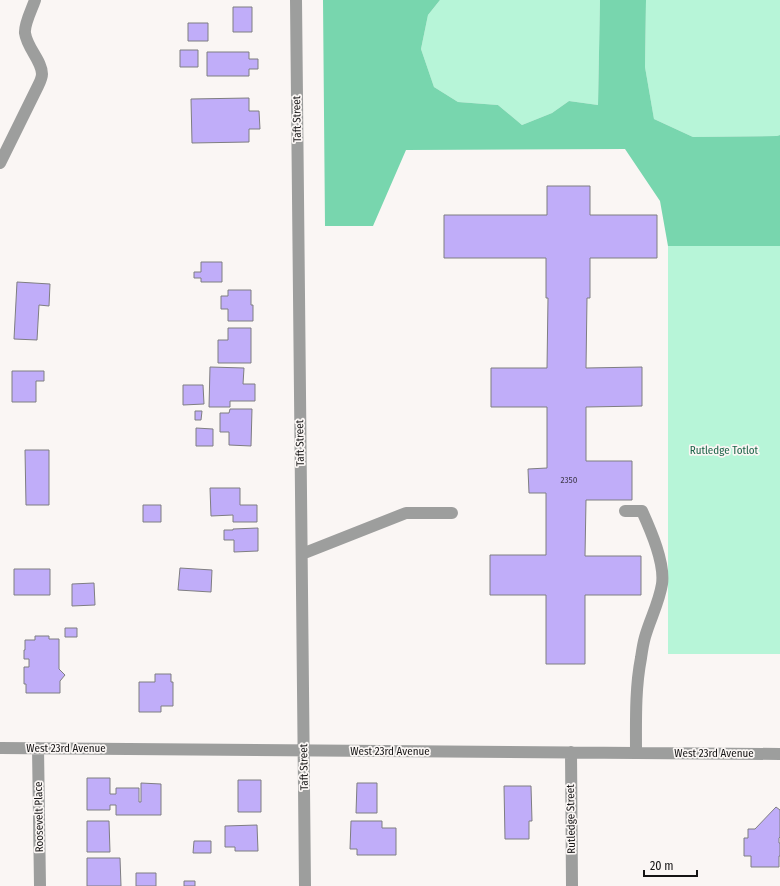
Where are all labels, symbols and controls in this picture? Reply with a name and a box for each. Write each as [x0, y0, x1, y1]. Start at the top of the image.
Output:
street label: Taft Street [290, 95, 304, 142]
street label: Taft Street [293, 419, 307, 466]
park label: Rutledge Totlot [690, 444, 759, 457]
house number: 2350 [561, 475, 578, 485]
street label: West 23rd Avenue [26, 742, 106, 755]
street label: Taft Street [297, 743, 311, 790]
street label: West 23rd Avenue [350, 745, 430, 758]
street label: West 23rd Avenue [674, 747, 754, 760]
street label: Roosevelt Place [32, 782, 46, 852]
street label: Rutledge Street [564, 784, 578, 854]
scale bar [644, 852, 697, 878]
text: 20 m [650, 859, 674, 873]

